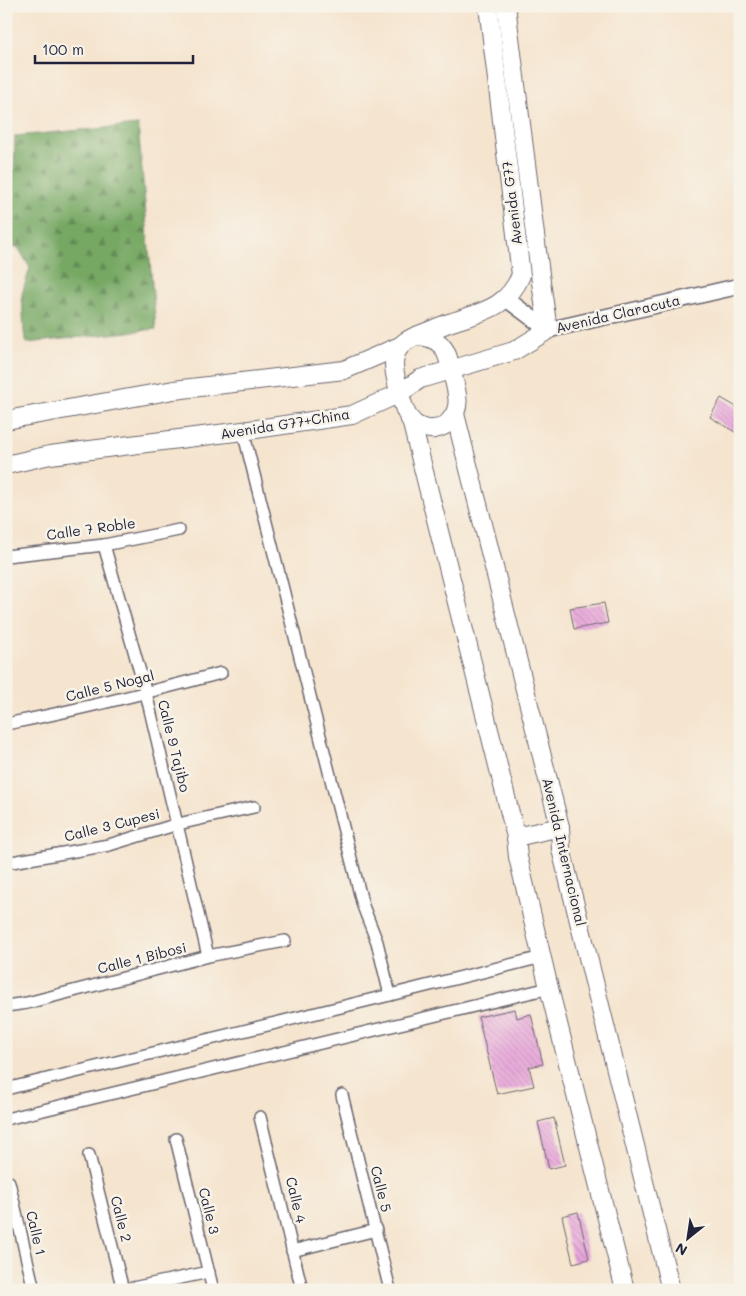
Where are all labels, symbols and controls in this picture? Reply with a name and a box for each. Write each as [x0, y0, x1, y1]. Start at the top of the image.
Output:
scale bar [35, 32, 192, 64]
text: 100 m [42, 39, 84, 59]
street label: Avenida G77 [497, 160, 526, 246]
street label: Avenida Claracuta [554, 290, 682, 337]
street label: Avenida G77+China [219, 404, 351, 443]
street label: Calle 7 Roble [45, 513, 137, 544]
street label: Calle 5 Nogal [64, 665, 156, 706]
street label: Calle 9 Tajibo [154, 698, 195, 794]
street label: Avenida Internacional [538, 776, 591, 928]
street label: Calle 3 Cupesi [62, 803, 162, 846]
street label: Calle 1 Bibosi [95, 937, 188, 978]
street label: Calle 5 [367, 1164, 396, 1214]
street label: Calle 4 [282, 1175, 311, 1226]
street label: Calle 3 [195, 1186, 224, 1236]
street label: Calle 2 [107, 1194, 136, 1244]
street label: Calle 1 [22, 1209, 51, 1257]
north arrow [664, 1214, 714, 1264]
text: N [672, 1239, 691, 1261]

